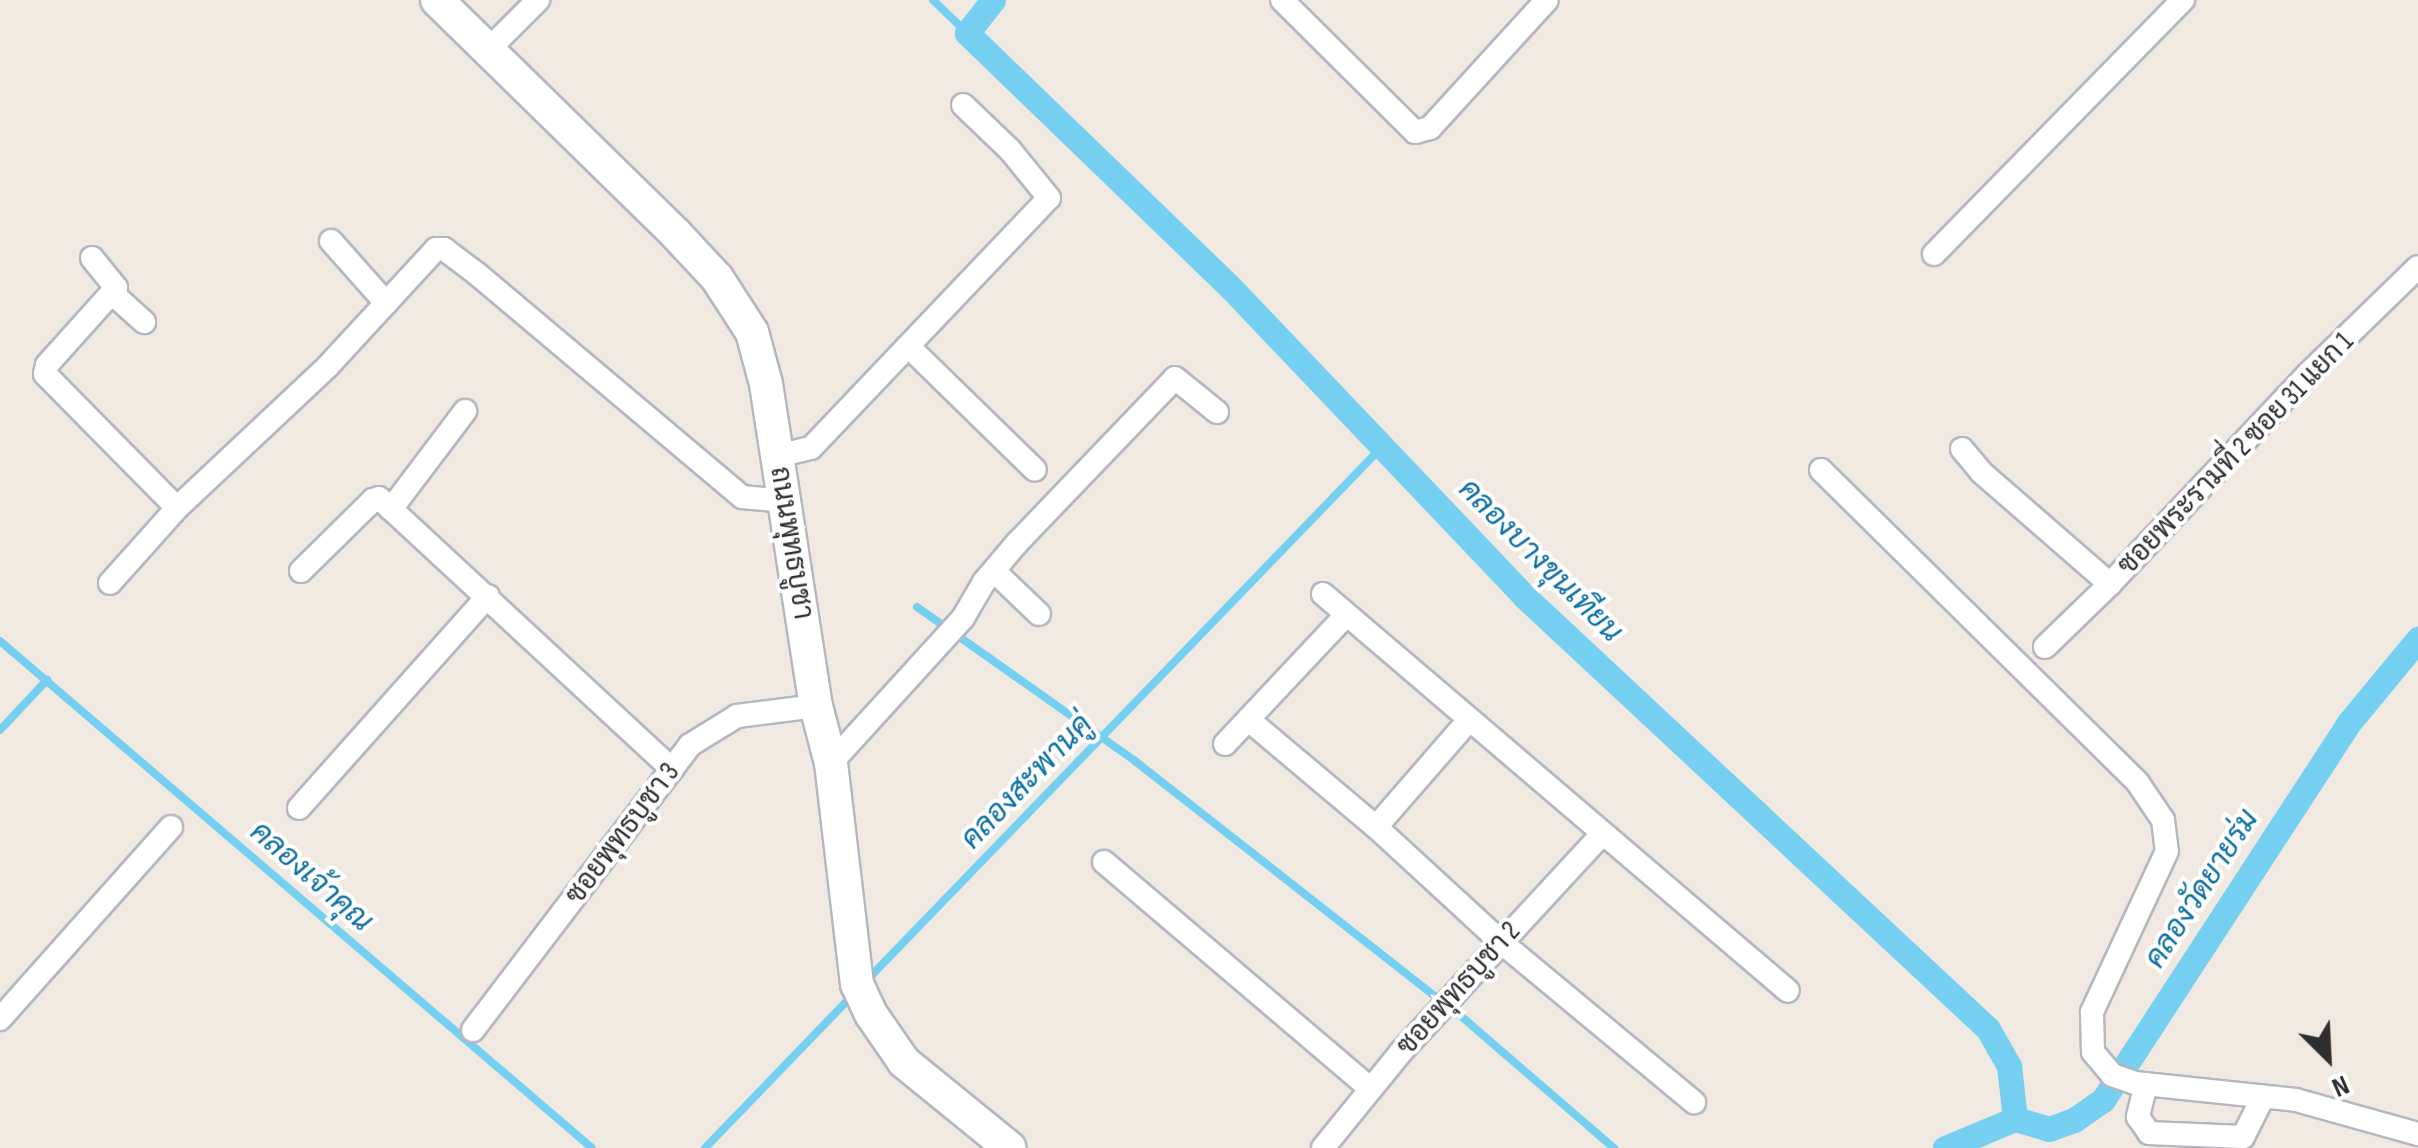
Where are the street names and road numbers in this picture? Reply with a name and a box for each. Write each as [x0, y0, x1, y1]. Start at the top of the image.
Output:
street label: ซอยพระรามที่ 2 ซอย 31 แยก 1 [2111, 326, 2361, 582]
street label: ถนนพุทธบูชา [762, 464, 820, 622]
street label: ซอยพุทธบูชา 3 [559, 757, 687, 911]
street label: ซอยพุทธบูชา 2 [1390, 915, 1528, 1063]

